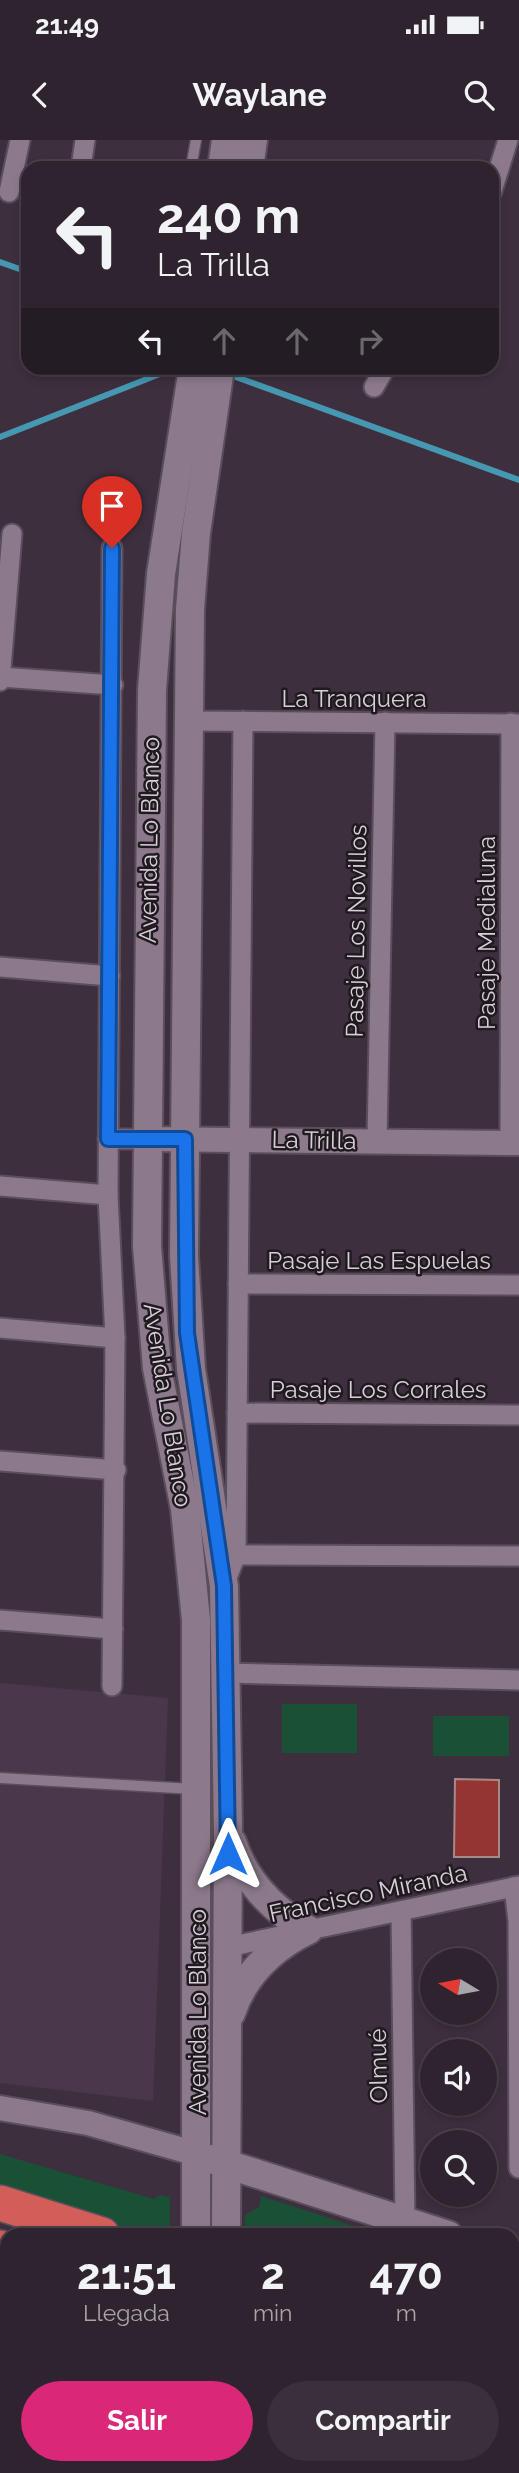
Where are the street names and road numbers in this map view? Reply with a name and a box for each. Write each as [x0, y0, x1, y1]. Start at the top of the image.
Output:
street label: La Tranquera [281, 684, 427, 713]
street label: Avenida Lo Blanco [133, 737, 165, 943]
street label: Pasaje Los Novillos [340, 824, 372, 1038]
street label: Pasaje Medialuna [472, 836, 501, 1030]
street label: La Trilla [271, 1125, 357, 1155]
street label: Pasaje Las Espuelas [267, 1246, 491, 1275]
street label: Avenida Lo Blanco [138, 1301, 198, 1509]
street label: Pasaje Los Corrales [270, 1375, 486, 1404]
street label: Francisco Miranda [266, 1858, 470, 1928]
street label: Avenida Lo Blanco [183, 1909, 212, 2115]
street label: Olmué [363, 2028, 393, 2104]

